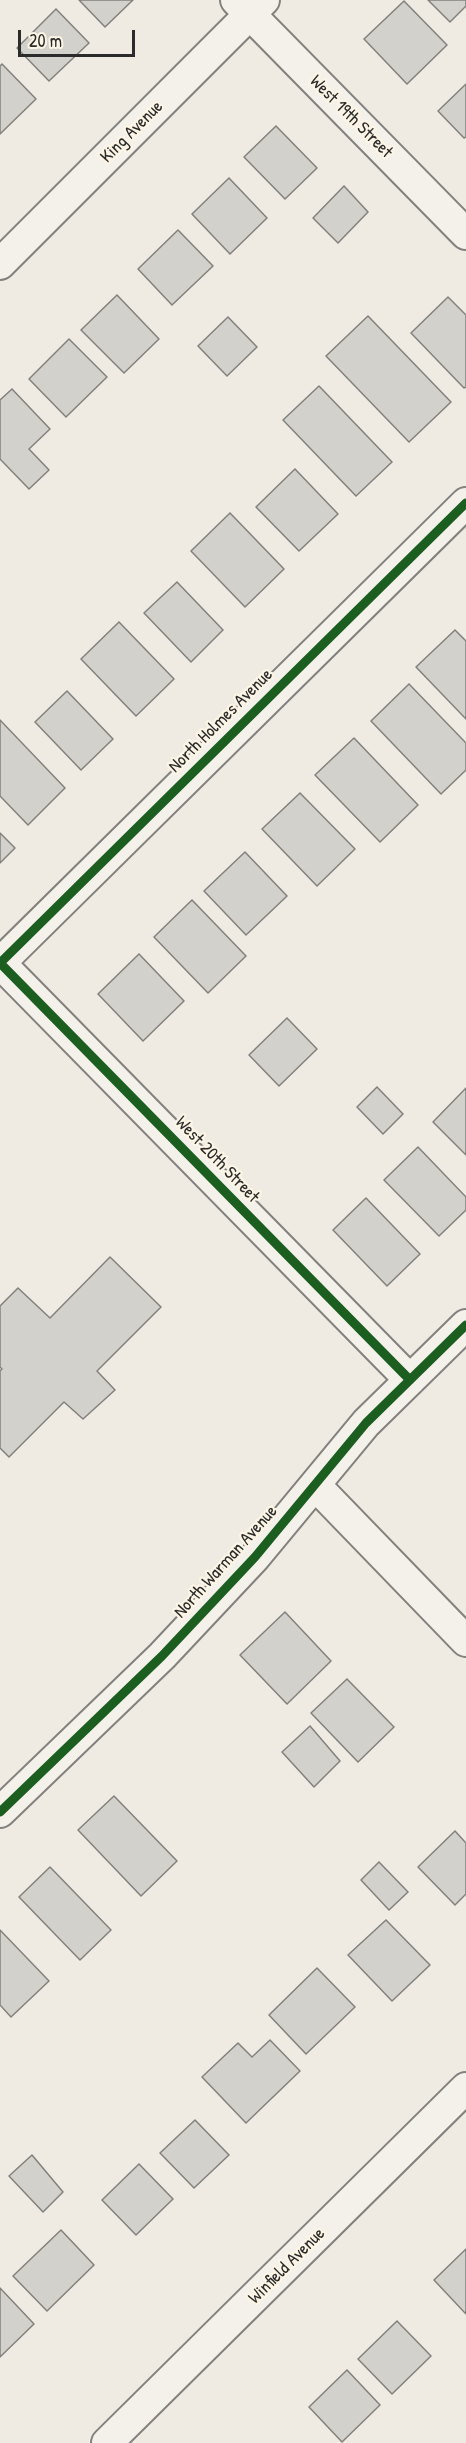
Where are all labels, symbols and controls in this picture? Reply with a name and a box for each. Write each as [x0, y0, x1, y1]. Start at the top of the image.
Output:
scale bar [21, 18, 138, 56]
text: 20 m [29, 28, 62, 53]
street label: West 19th Street [305, 71, 397, 163]
street label: King Avenue [96, 96, 168, 168]
street label: North Holmes Avenue [164, 664, 278, 778]
street label: West 20th Street [170, 1112, 264, 1208]
street label: North Warman Avenue [170, 1501, 282, 1623]
street label: Winfield Avenue [244, 2223, 330, 2309]

